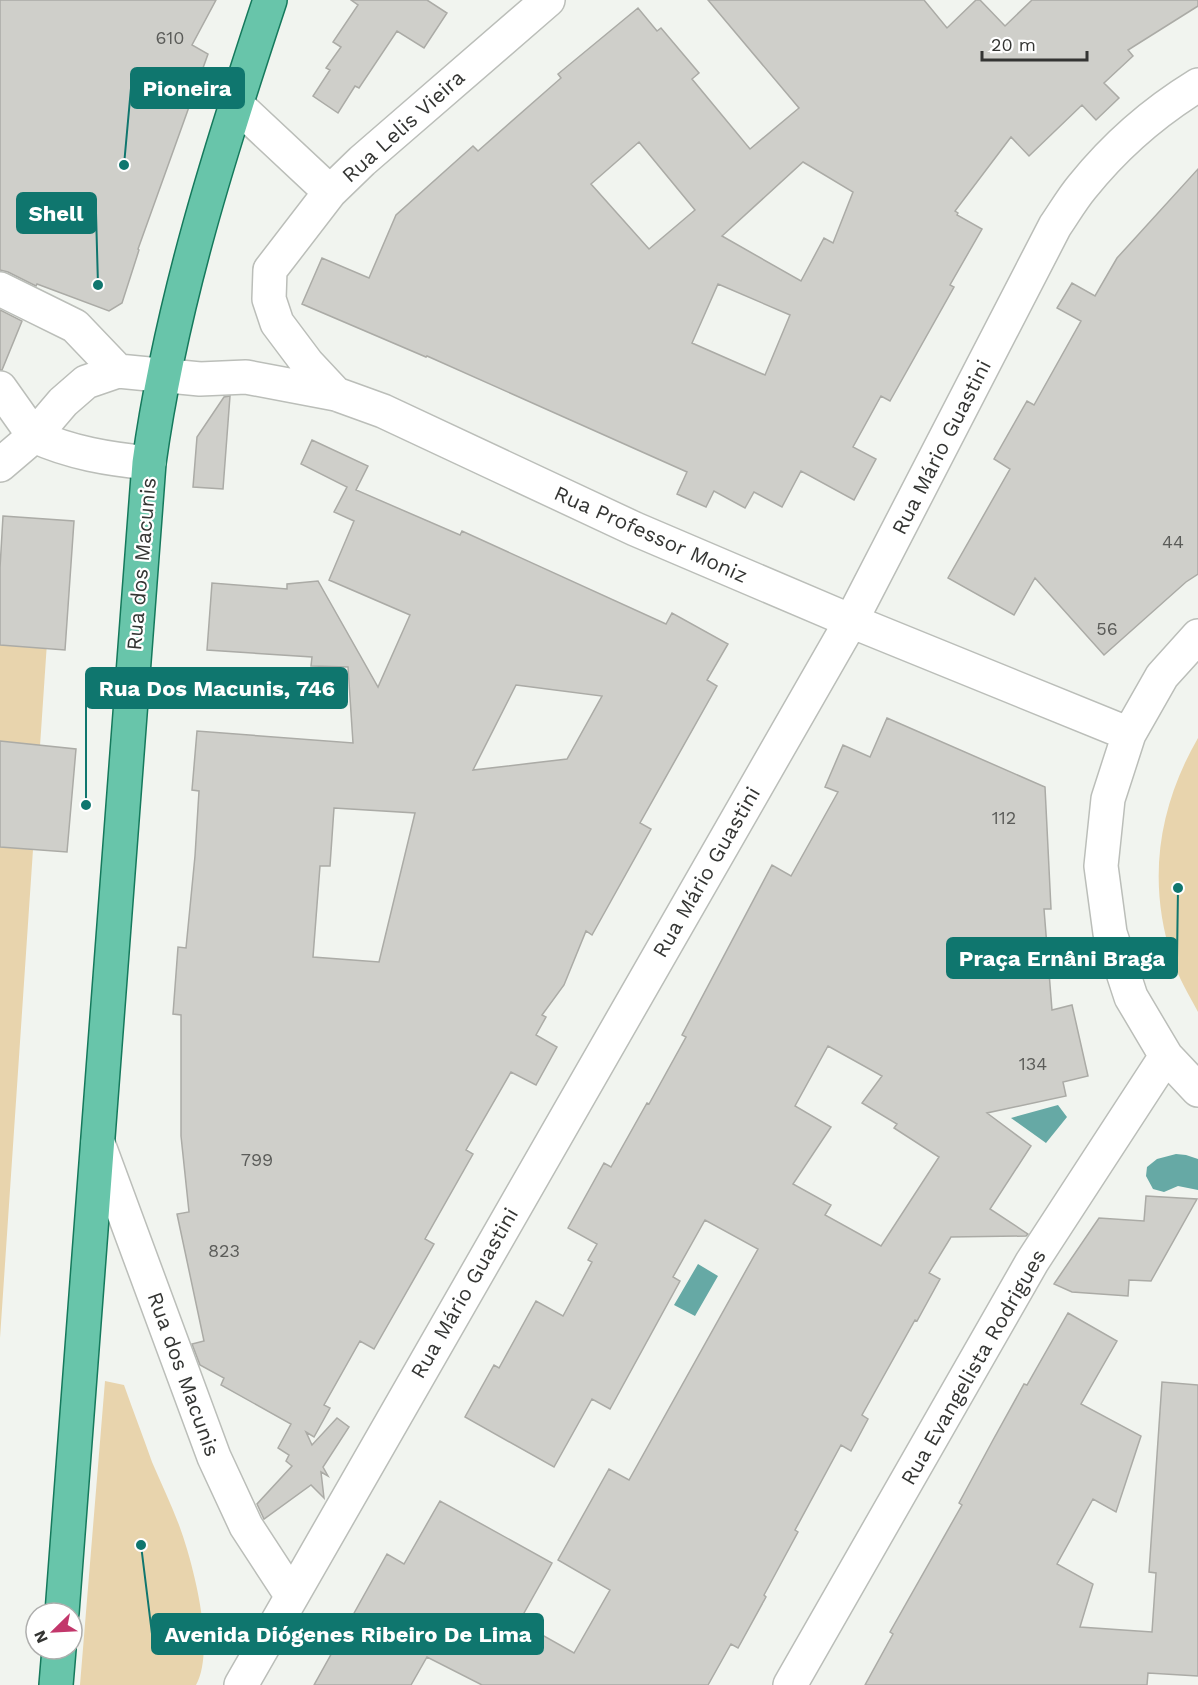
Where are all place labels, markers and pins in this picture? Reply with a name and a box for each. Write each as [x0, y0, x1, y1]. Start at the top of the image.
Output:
callout: Pioneira [131, 68, 244, 108]
callout: Shell [17, 193, 96, 233]
callout: Rua Dos Macunis, 746 [86, 668, 347, 708]
callout: Praça Ernâni Braga [947, 938, 1177, 978]
callout: Avenida Diógenes Ribeiro De Lima [152, 1614, 543, 1654]

